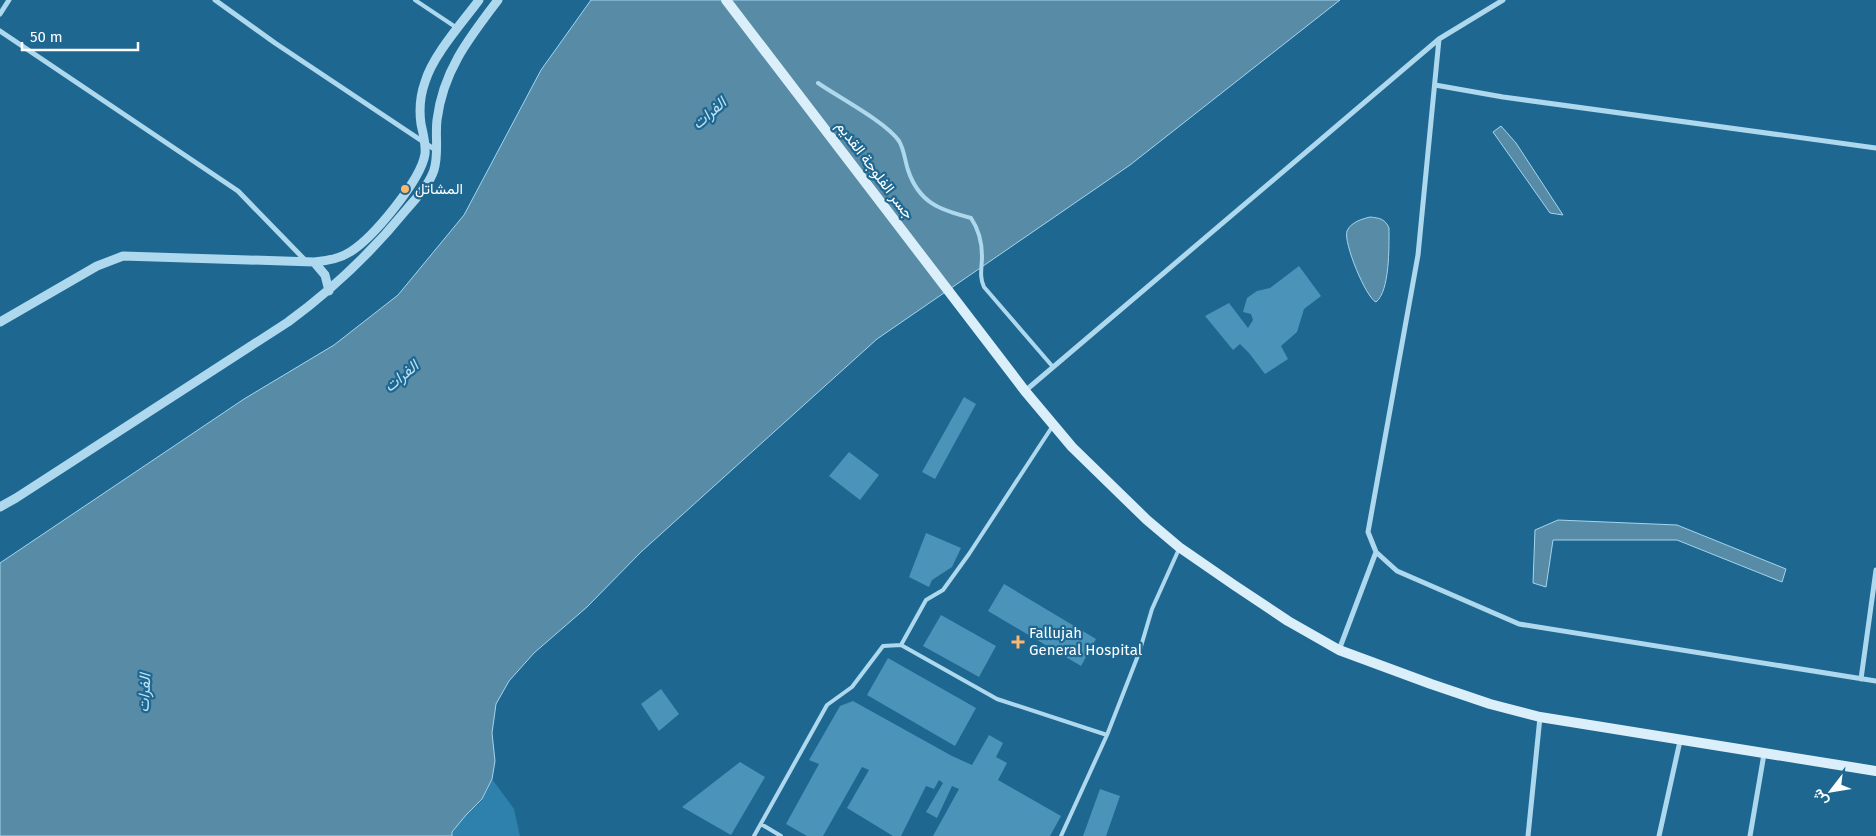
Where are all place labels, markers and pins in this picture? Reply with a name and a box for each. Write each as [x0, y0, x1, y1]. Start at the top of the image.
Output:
place label: المشاتل [415, 180, 463, 198]
marker: المشاتل [399, 183, 411, 195]
place label: Fallujah General Hospital [1029, 624, 1143, 659]
marker: Fallujah General Hospital [1011, 635, 1025, 649]

